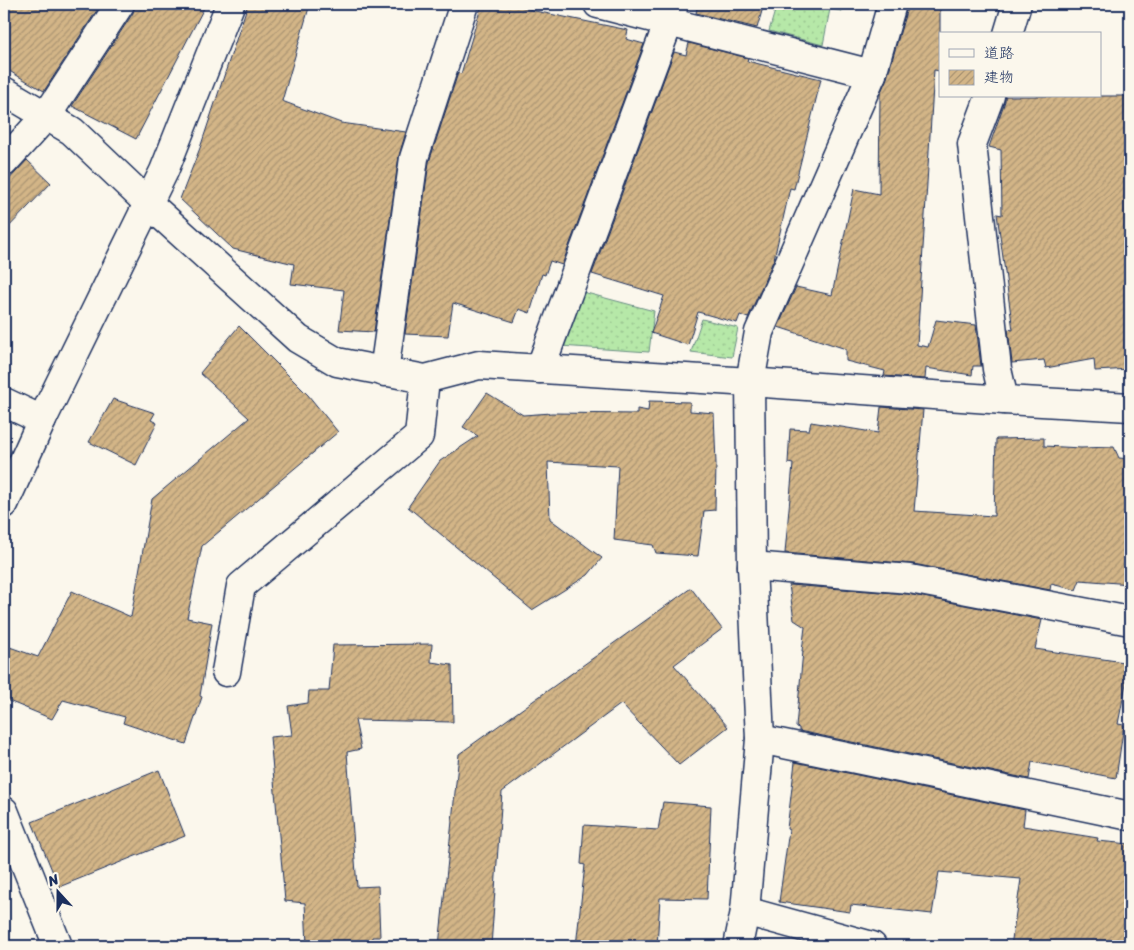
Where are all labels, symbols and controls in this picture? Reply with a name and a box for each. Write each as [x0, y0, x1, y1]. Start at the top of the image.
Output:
legend [939, 32, 1102, 98]
text: 道路 [984, 40, 1014, 66]
text: 建物 [984, 64, 1014, 90]
text: N [44, 867, 63, 894]
north arrow [32, 868, 82, 918]

